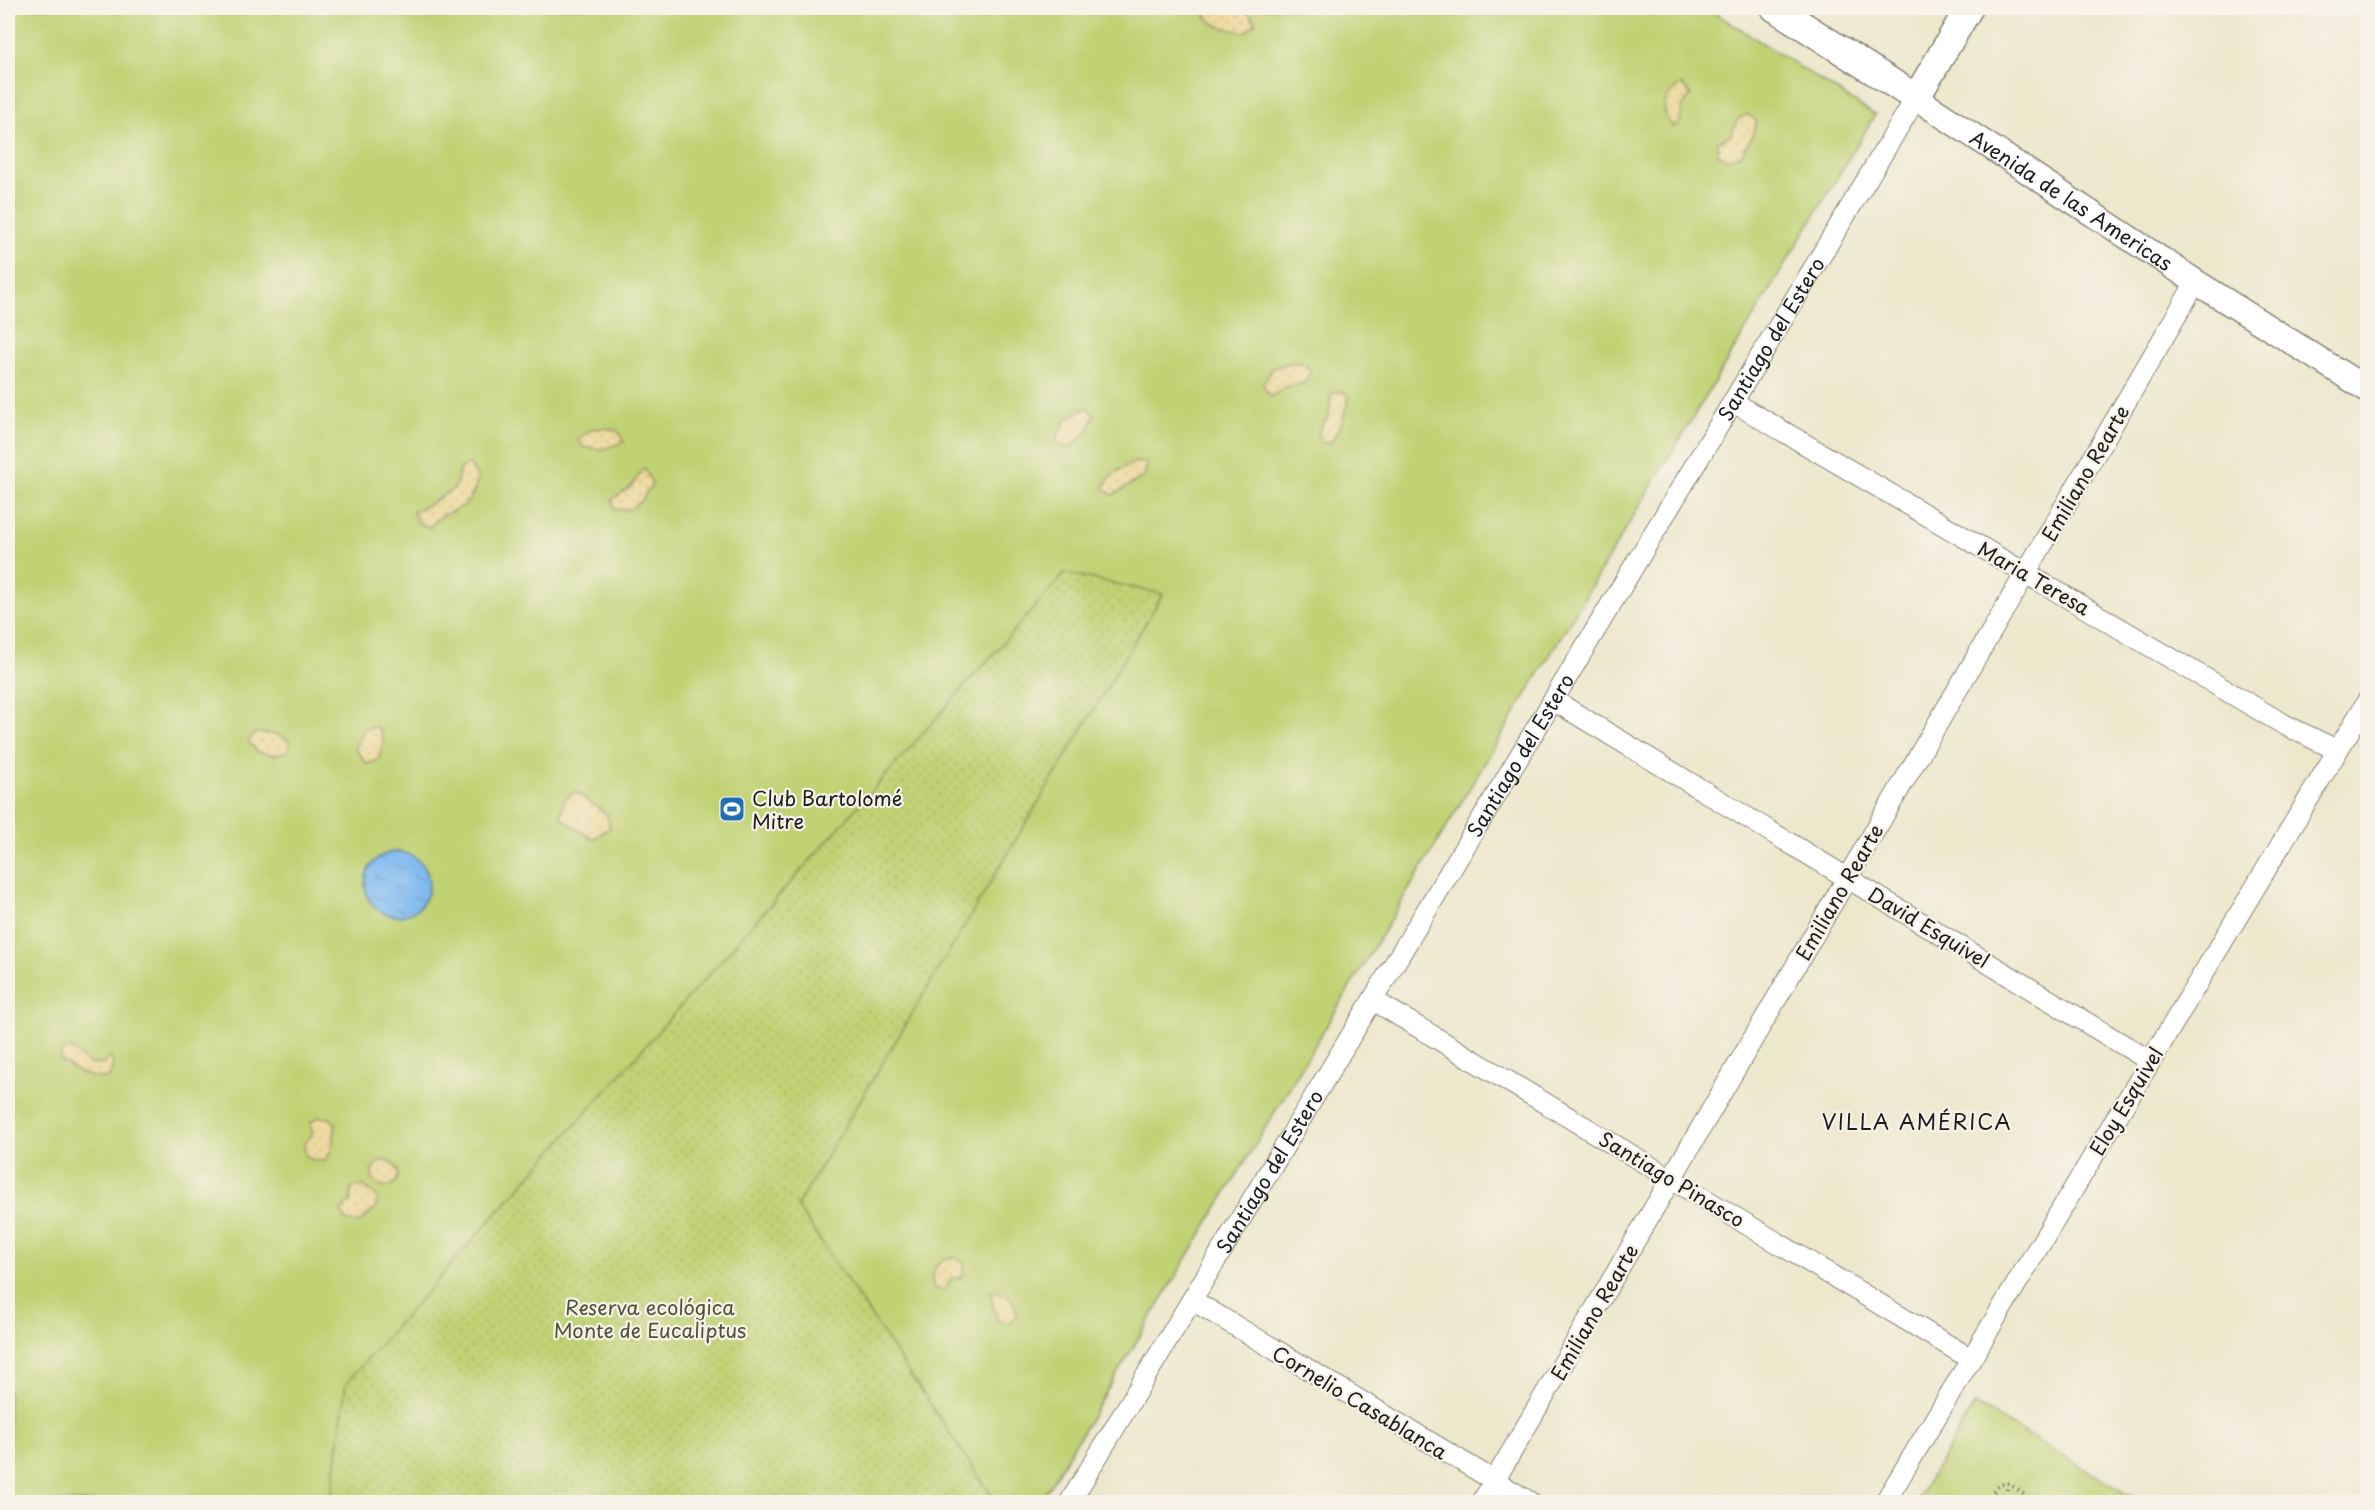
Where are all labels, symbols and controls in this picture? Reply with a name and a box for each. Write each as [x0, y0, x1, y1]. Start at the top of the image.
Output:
street label: Avenida de las Americas [1964, 123, 2179, 278]
street label: Santiago del Estero [1710, 251, 1832, 426]
street label: Emiliano Rearte [2034, 399, 2136, 547]
street label: Maria Teresa [1972, 534, 2096, 623]
street label: Santiago del Estero [1459, 668, 1581, 843]
place label: Club Bartolomé Mitre [752, 783, 902, 836]
sports icon: Club Bartolomé Mitre [717, 794, 747, 824]
street label: Emiliano Rearte [1788, 818, 1890, 966]
street label: David Esquivel [1863, 879, 1995, 975]
street label: Eloy Esquivel [2082, 1041, 2170, 1161]
street label: Santiago del Estero [1208, 1084, 1330, 1259]
district label: VILLA AMÉRICA [1822, 1105, 2012, 1137]
street label: Santiago Pinasco [1593, 1124, 1751, 1234]
street label: Emiliano Rearte [1543, 1238, 1645, 1386]
park label: Reserva ecológica Monte de Eucaliptus [554, 1292, 746, 1345]
street label: Cornelio Casablanca [1267, 1338, 1454, 1467]

